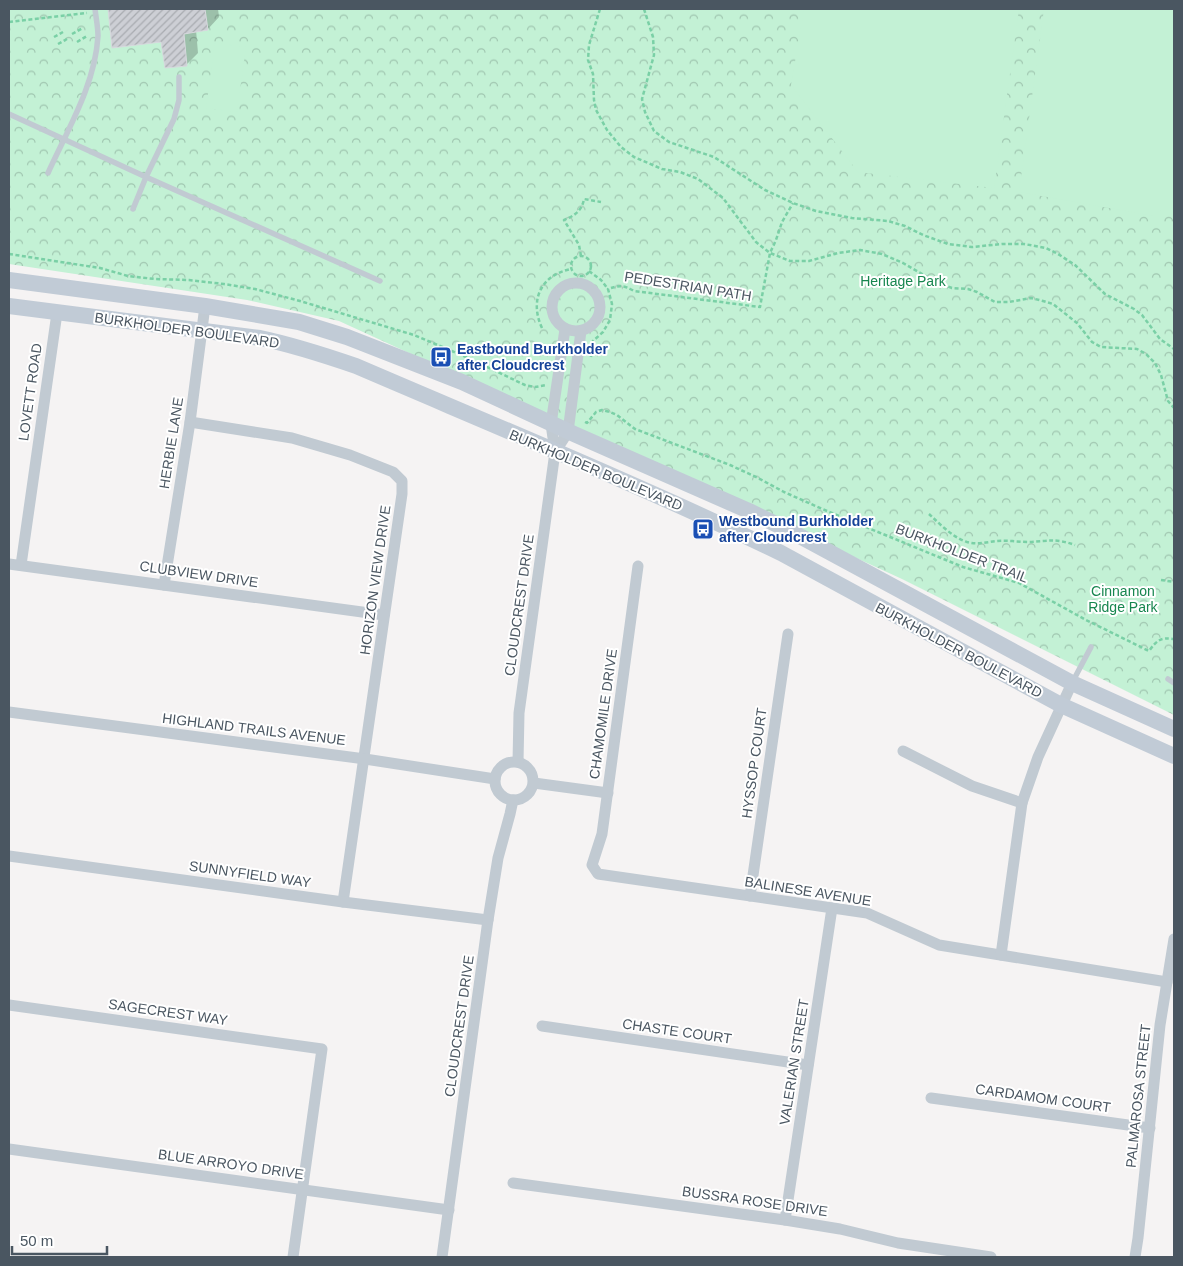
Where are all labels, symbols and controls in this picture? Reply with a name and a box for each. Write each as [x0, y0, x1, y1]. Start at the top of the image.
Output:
street label: PEDESTRIAN PATH [623, 268, 753, 304]
park label: Heritage Park [860, 273, 947, 289]
street label: BURKHOLDER BOULEVARD [94, 309, 280, 351]
place label: Eastbound Burkholder after Cloudcrest [457, 341, 608, 373]
street label: LOVETT ROAD [15, 342, 45, 442]
bus stop icon: Eastbound Burkholder after Cloudcrest [429, 345, 453, 369]
street label: HERBIE LANE [156, 396, 186, 490]
street label: BURKHOLDER BOULEVARD [507, 426, 685, 514]
street label: HORIZON VIEW DRIVE [357, 504, 393, 656]
place label: Westbound Burkholder after Cloudcrest [719, 513, 874, 545]
bus stop icon: Westbound Burkholder after Cloudcrest [691, 517, 715, 541]
street label: BURKHOLDER TRAIL [894, 520, 1031, 586]
street label: CLOUDCREST DRIVE [501, 533, 537, 677]
street label: CLUBVIEW DRIVE [139, 558, 259, 590]
park label: Cinnamon Ridge Park [1088, 583, 1159, 615]
street label: BURKHOLDER BOULEVARD [873, 599, 1045, 701]
street label: CHAMOMILE DRIVE [586, 648, 620, 780]
street label: HYSSOP COURT [738, 706, 770, 819]
street label: HIGHLAND TRAILS AVENUE [161, 710, 347, 748]
street label: SUNNYFIELD WAY [188, 858, 313, 891]
street label: BALINESE AVENUE [743, 873, 873, 909]
street label: CLOUDCREST DRIVE [441, 954, 477, 1098]
street label: SAGECREST WAY [107, 996, 229, 1028]
street label: VALERIAN STREET [776, 997, 812, 1126]
street label: CHASTE COURT [621, 1015, 733, 1047]
street label: PALMAROSA STREET [1122, 1023, 1154, 1169]
street label: CARDAMOM COURT [974, 1081, 1112, 1115]
street label: BLUE ARROYO DRIVE [157, 1146, 305, 1182]
street label: BUSSRA ROSE DRIVE [681, 1183, 829, 1219]
scale bar [12, 1224, 108, 1256]
text: 50 m [20, 1232, 53, 1249]

